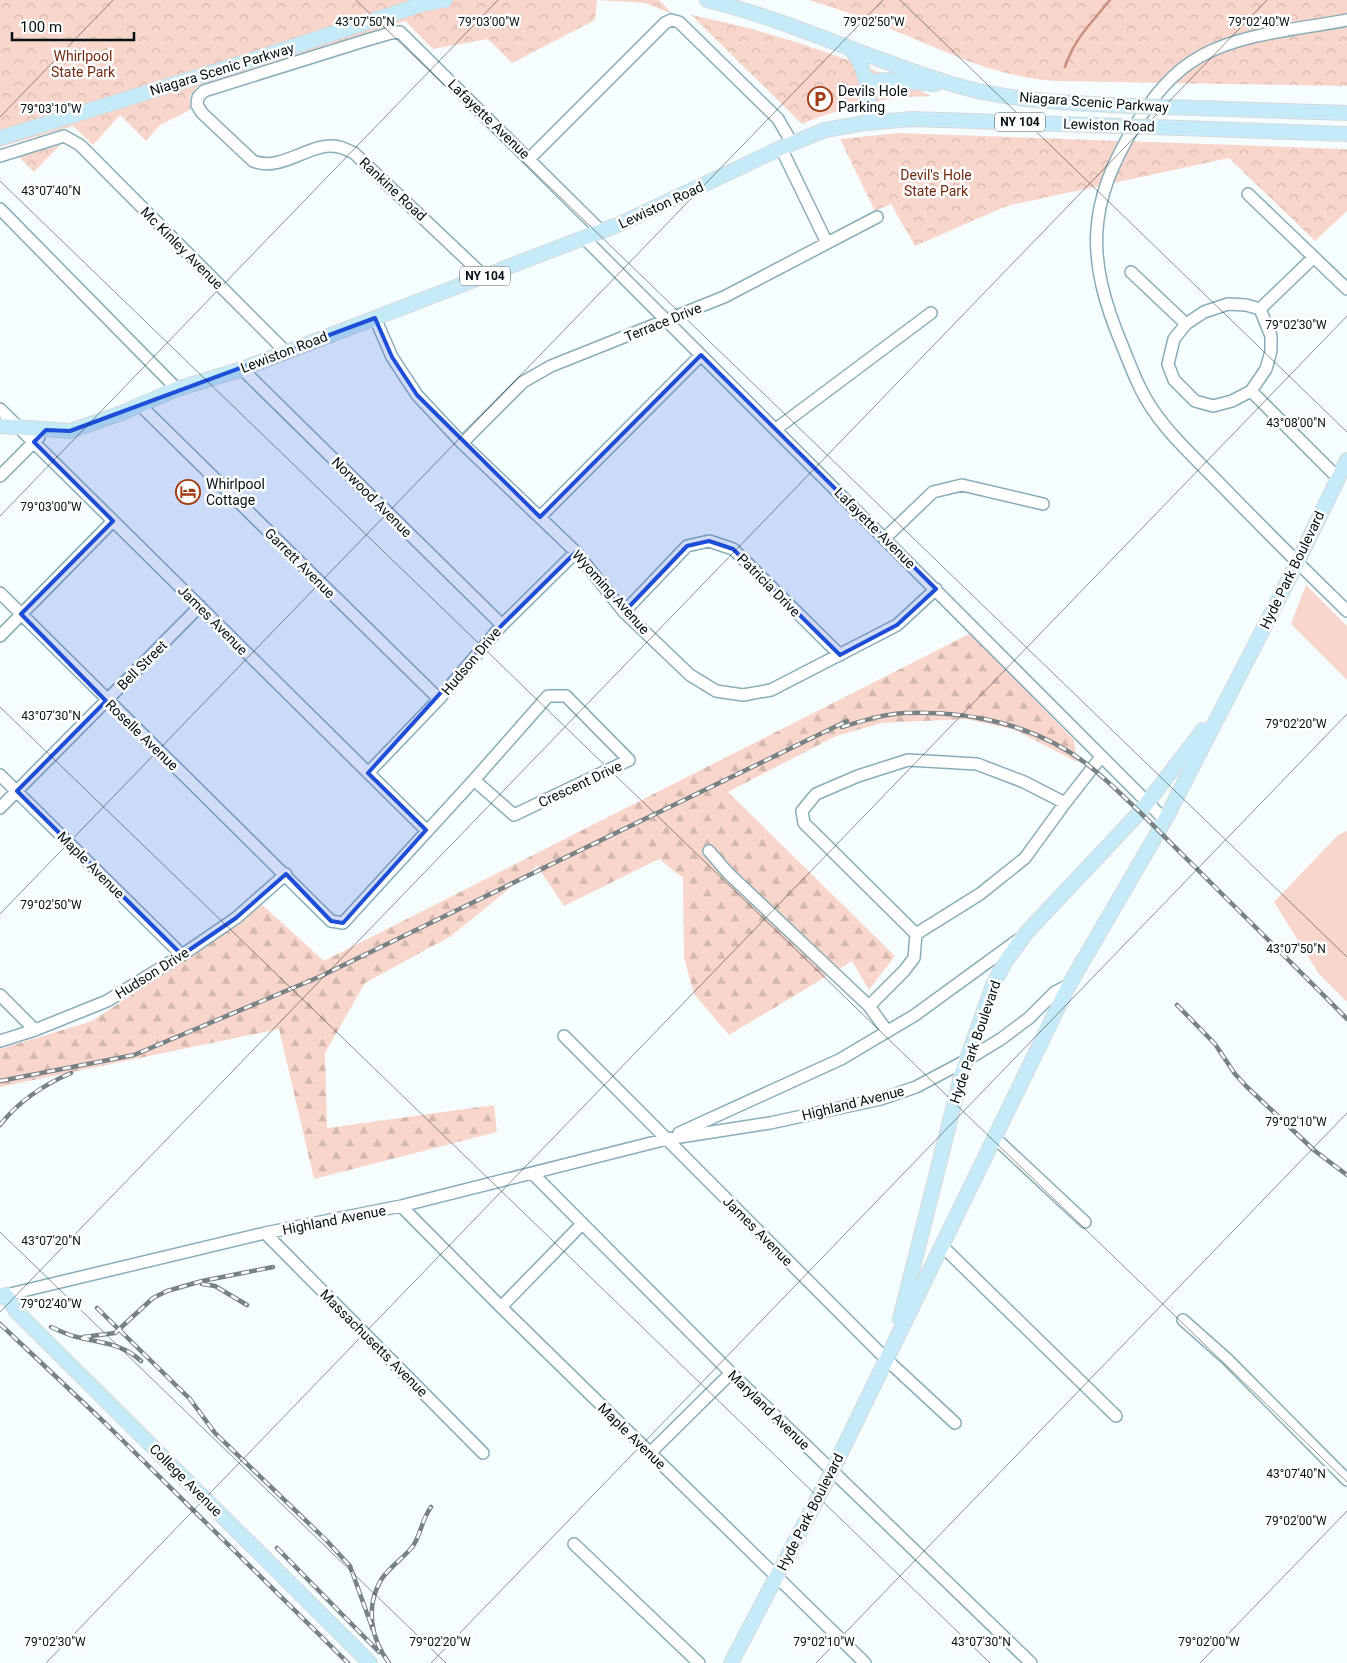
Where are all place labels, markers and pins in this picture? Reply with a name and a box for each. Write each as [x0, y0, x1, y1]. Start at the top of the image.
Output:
place label: Devils Hole Parking [838, 83, 908, 115]
parking icon: Devils Hole Parking [807, 86, 833, 112]
place label: Whirlpool Cottage [206, 476, 265, 508]
hotel icon: Whirlpool Cottage [175, 479, 201, 505]

